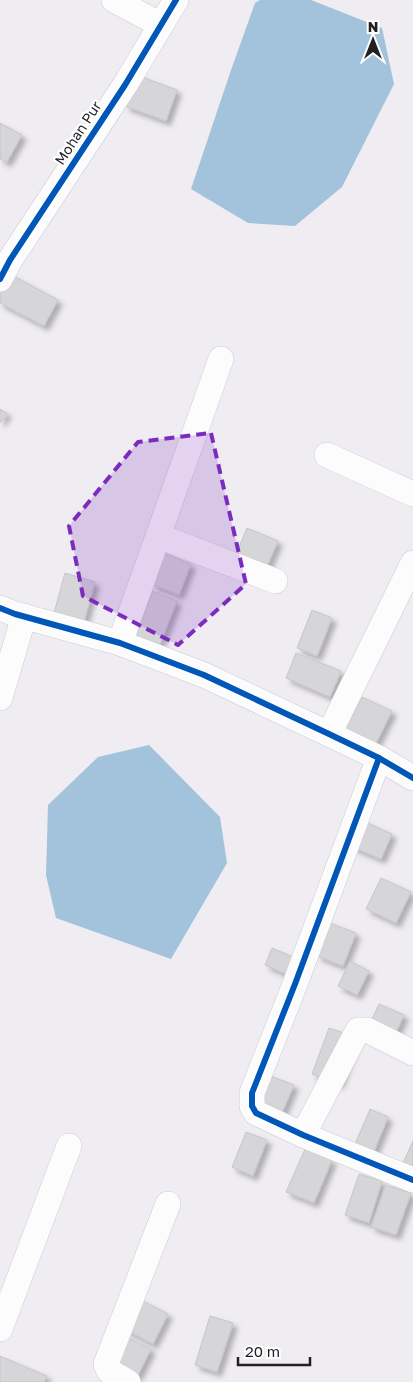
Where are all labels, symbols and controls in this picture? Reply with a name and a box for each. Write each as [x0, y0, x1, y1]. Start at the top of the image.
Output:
north arrow [348, 15, 398, 65]
text: N [368, 18, 378, 35]
street label: Mohan Pur [51, 97, 105, 168]
scale bar [238, 1334, 310, 1366]
text: 20 m [245, 1342, 280, 1360]

